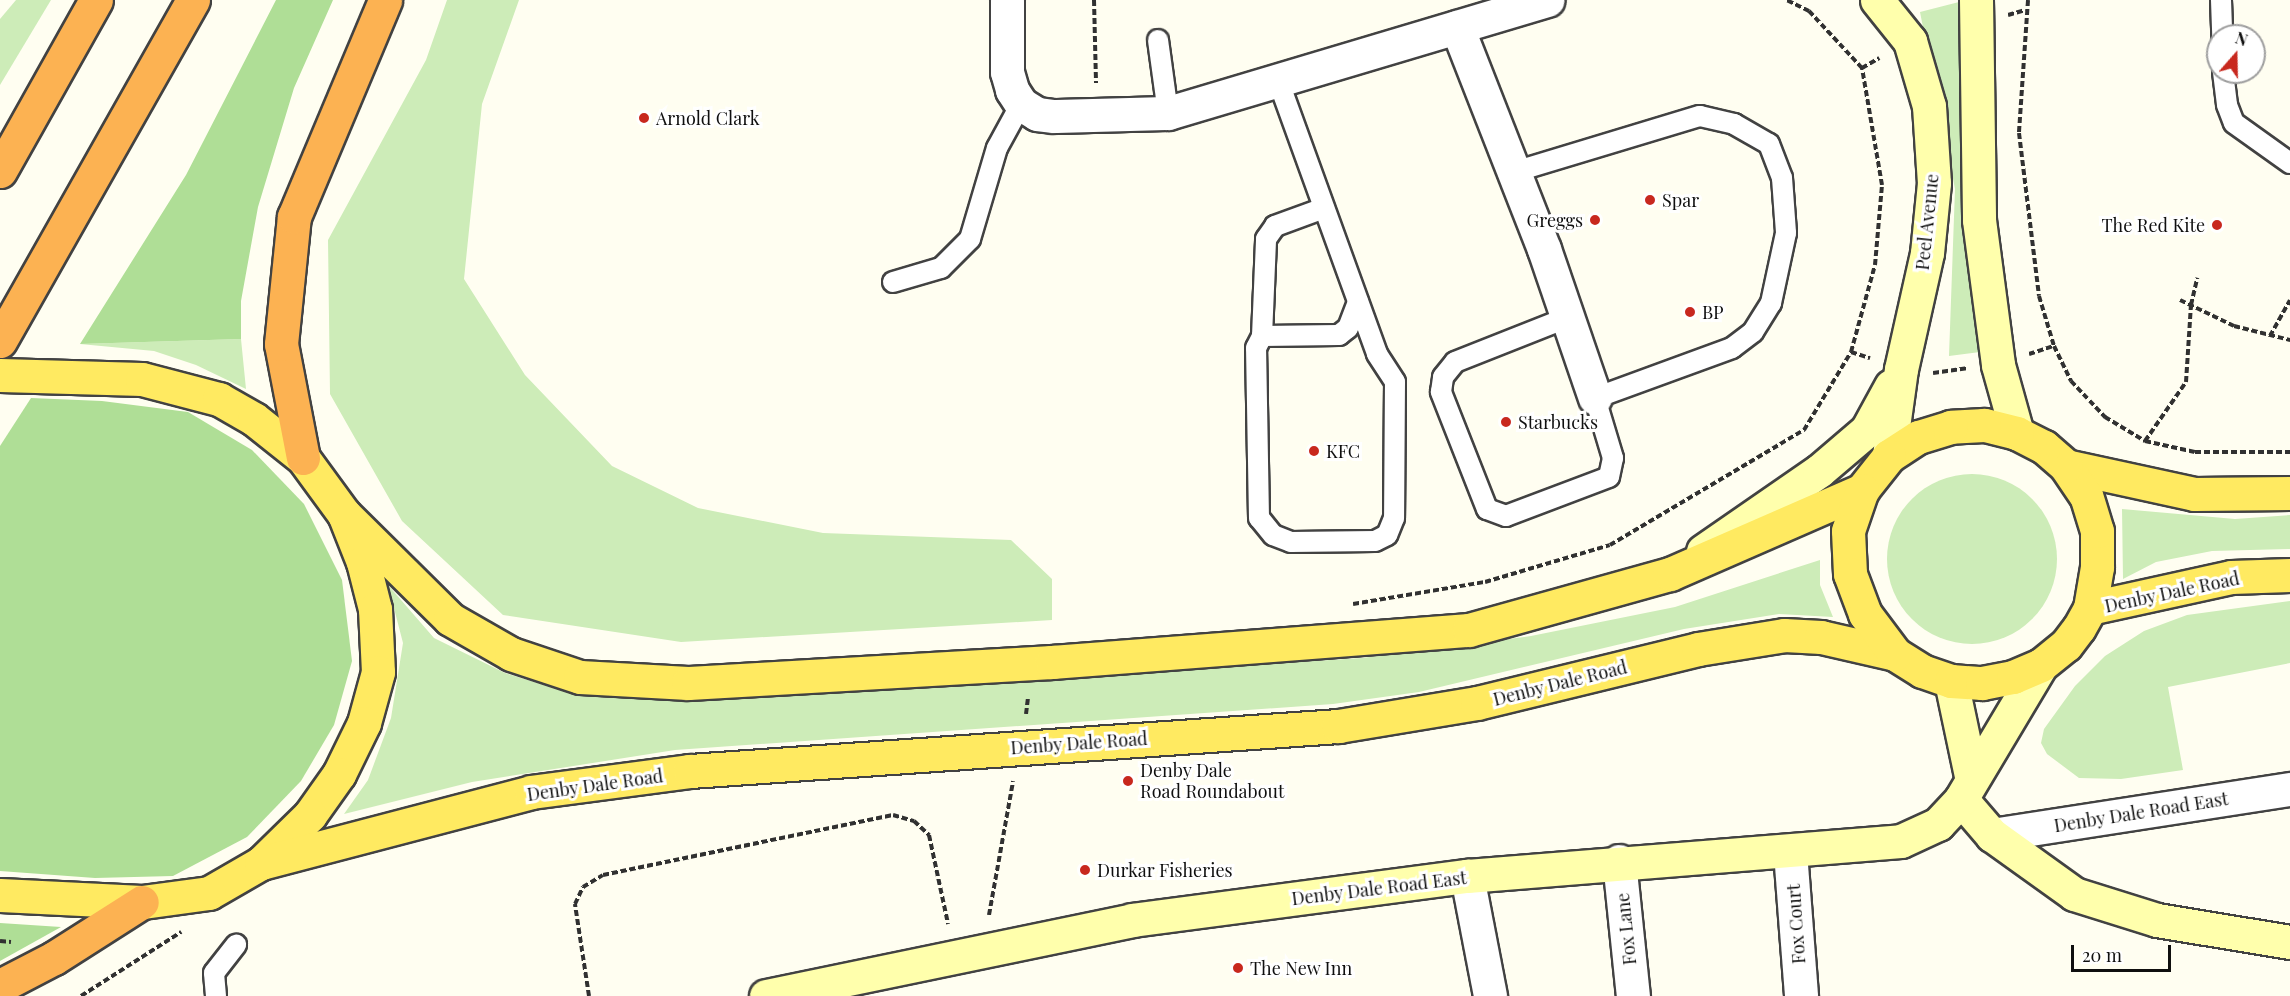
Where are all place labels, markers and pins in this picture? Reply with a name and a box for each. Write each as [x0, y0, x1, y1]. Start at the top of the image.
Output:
place label: Arnold Clark [656, 107, 760, 129]
marker: Arnold Clark [637, 111, 651, 125]
place label: Spar [1662, 189, 1699, 211]
marker: Spar [1643, 193, 1657, 207]
place label: Greggs [1527, 209, 1583, 231]
marker: Greggs [1588, 213, 1602, 227]
place label: The Red Kite [2102, 214, 2205, 236]
marker: The Red Kite [2210, 218, 2224, 232]
place label: BP [1702, 301, 1724, 323]
marker: BP [1683, 305, 1697, 319]
place label: Starbucks [1518, 411, 1598, 433]
marker: Starbucks [1499, 415, 1513, 429]
place label: KFC [1326, 440, 1360, 462]
marker: KFC [1307, 444, 1321, 458]
place label: Denby Dale Road Roundabout [1140, 760, 1284, 802]
marker: Denby Dale Road Roundabout [1121, 774, 1135, 788]
place label: Durkar Fisheries [1097, 859, 1233, 881]
marker: Durkar Fisheries [1078, 863, 1092, 877]
place label: The New Inn [1250, 957, 1353, 979]
marker: The New Inn [1231, 961, 1245, 975]

